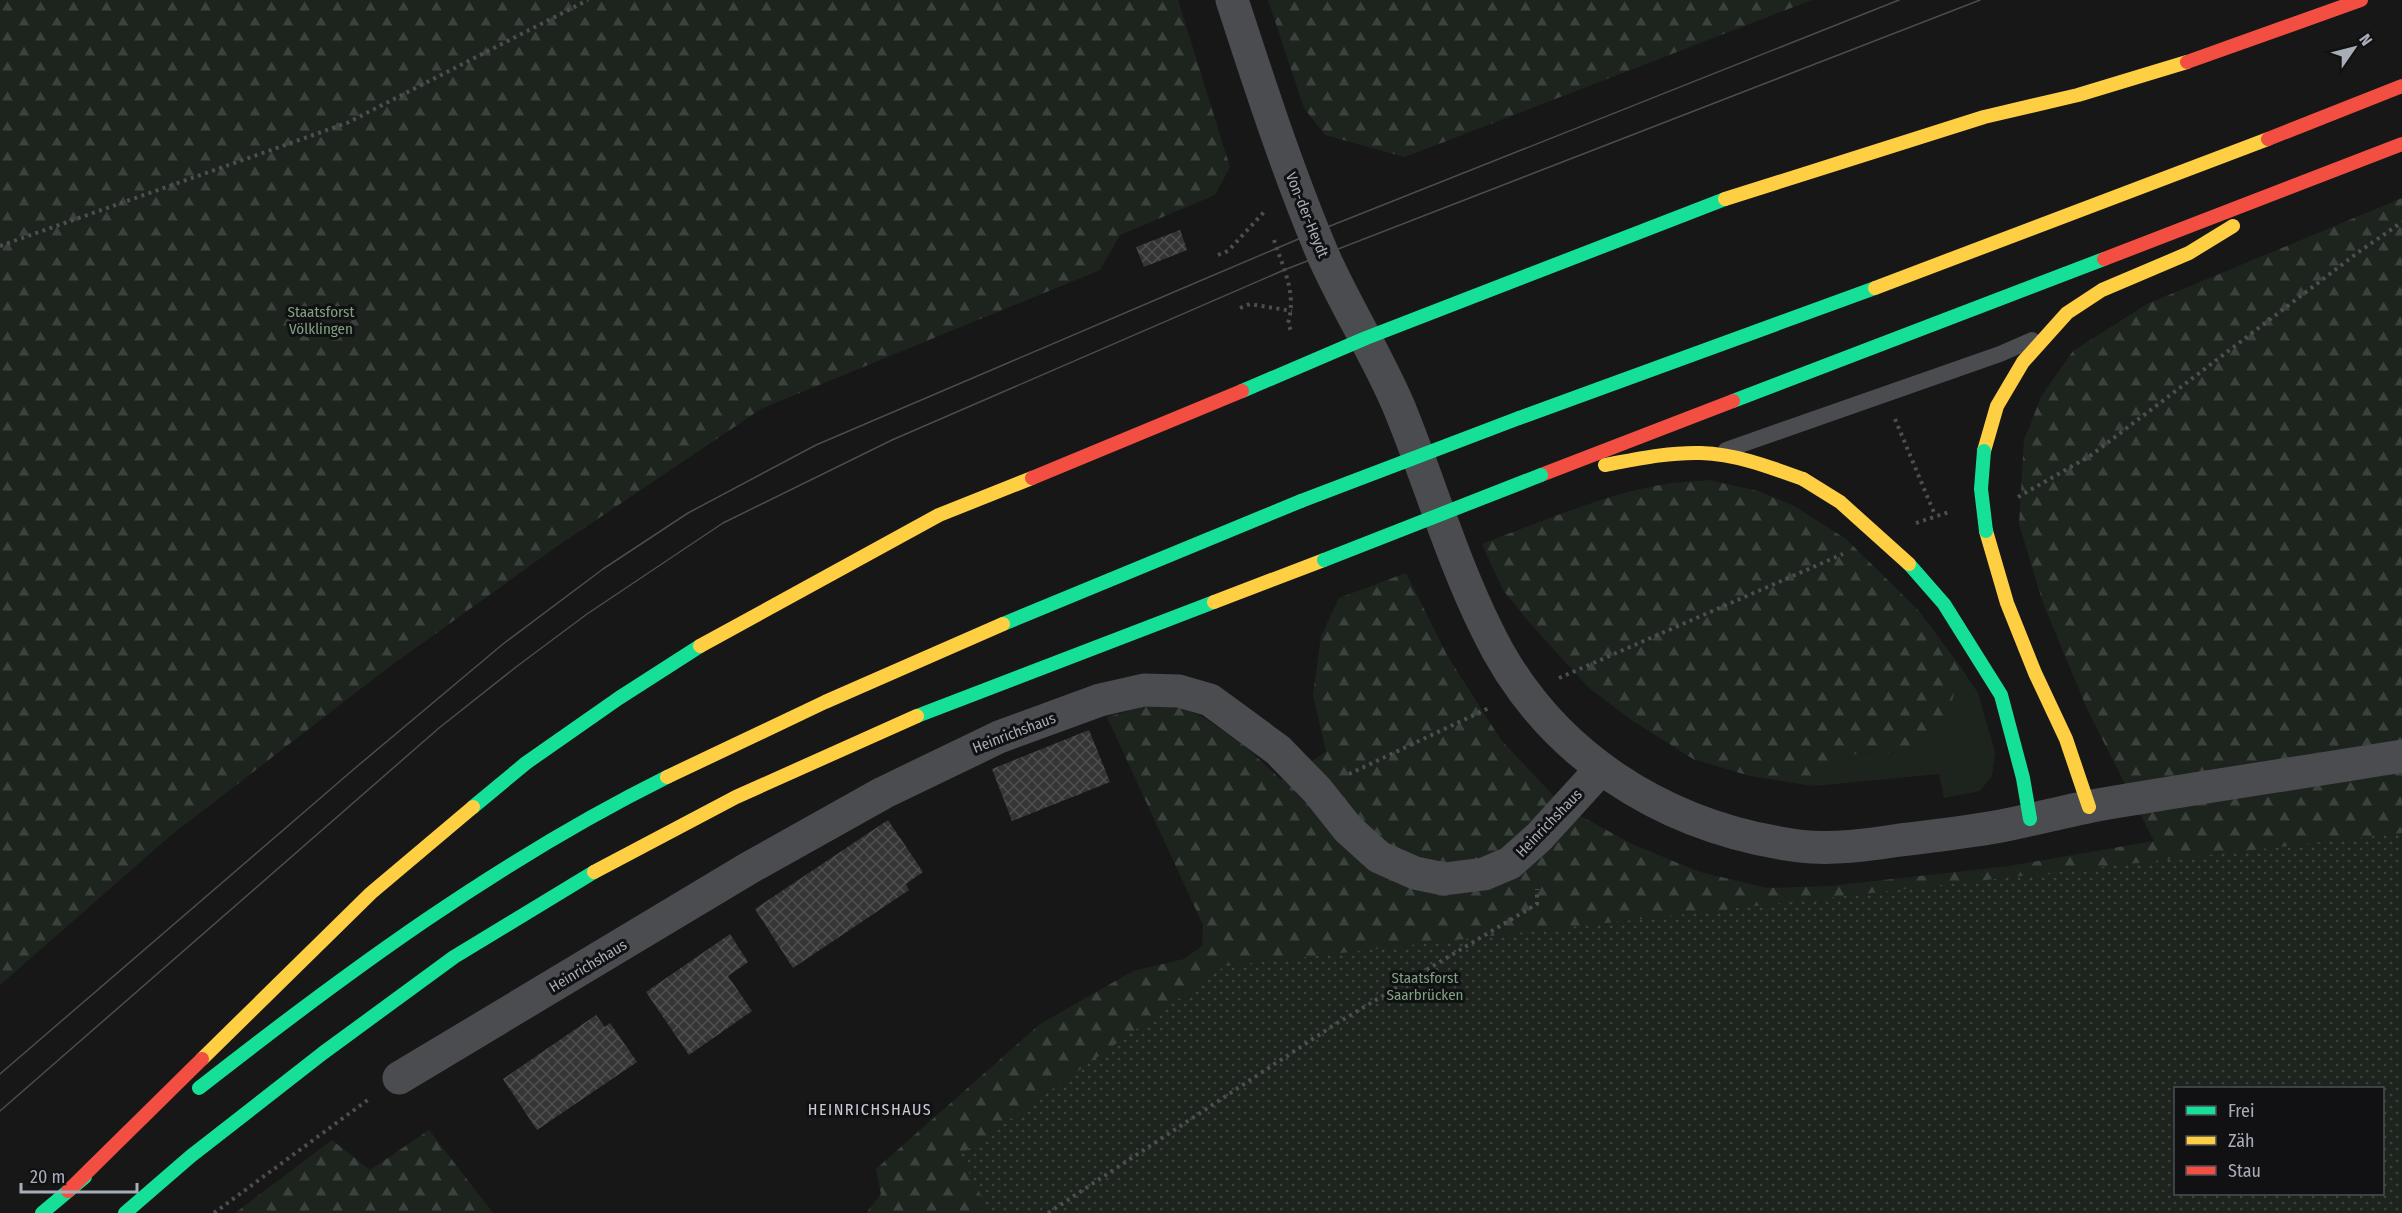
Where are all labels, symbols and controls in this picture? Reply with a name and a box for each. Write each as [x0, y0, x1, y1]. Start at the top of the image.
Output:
north arrow [2324, 18, 2384, 78]
text: N [2355, 30, 2376, 49]
street label: Von-der-Heydt [1282, 170, 1332, 260]
park label: Staatsforst Völklingen [288, 303, 355, 338]
street label: Heinrichshaus [970, 709, 1058, 757]
street label: Heinrichshaus [1512, 785, 1586, 861]
street label: Heinrichshaus [546, 936, 630, 996]
park label: Staatsforst Saarbrücken [1387, 969, 1463, 1004]
legend [2174, 1087, 2384, 1195]
district label: HEINRICHSHAUS [808, 1100, 932, 1119]
text: Frei [2228, 1100, 2254, 1122]
text: Zäh [2228, 1130, 2255, 1152]
scale bar [21, 1156, 136, 1194]
text: Stau [2228, 1160, 2261, 1182]
text: 20 m [30, 1166, 65, 1188]

